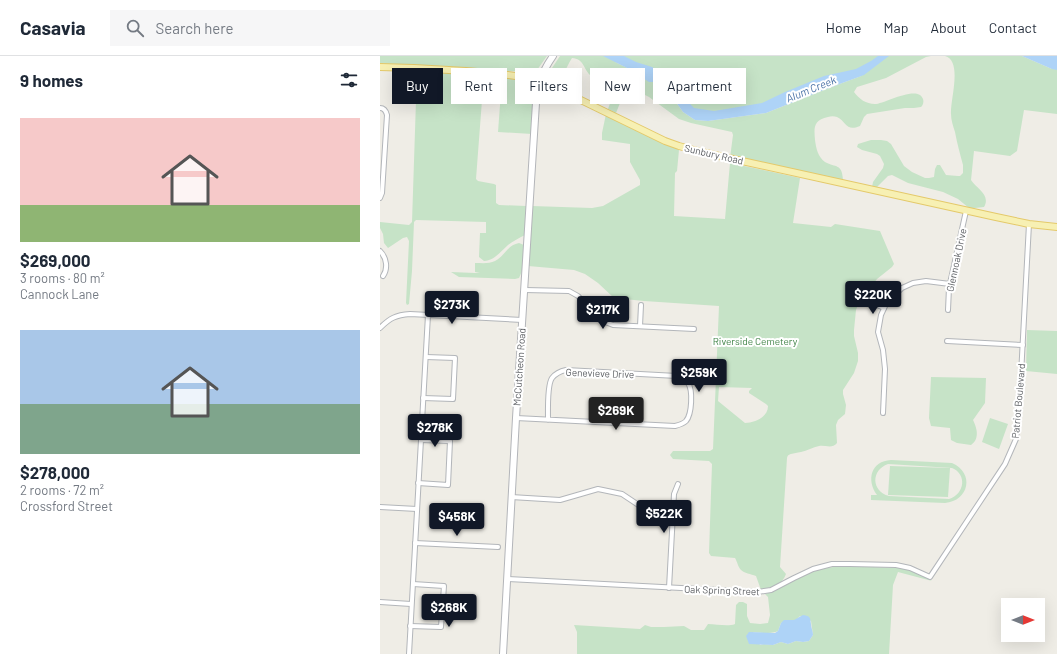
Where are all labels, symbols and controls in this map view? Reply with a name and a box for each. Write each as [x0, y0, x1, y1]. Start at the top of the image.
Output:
search box [110, 10, 390, 46]
text: Casavia [20, 16, 86, 39]
icon: search [124, 17, 146, 39]
text: Search here [156, 19, 234, 37]
text: Home [826, 19, 862, 36]
text: Map [884, 19, 908, 36]
text: About [930, 19, 967, 36]
text: Contact [989, 19, 1037, 36]
chip: Buy [392, 68, 443, 104]
chip: Rent [451, 68, 507, 104]
chip: Filters [515, 68, 582, 104]
chip: New [590, 68, 645, 104]
chip: Apartment [653, 68, 746, 104]
icon: filters [338, 69, 360, 91]
text: 9 homes [20, 70, 83, 90]
water label: Alum Creek [784, 72, 838, 104]
street label: Sunbury Road [683, 141, 745, 167]
icon: home [154, 144, 226, 216]
street label: Glennoak Drive [943, 227, 969, 293]
text: $269,000 [20, 250, 91, 270]
text: 3 rooms · 80 m² [20, 270, 105, 286]
pin: $220K [845, 281, 901, 315]
text: Cannock Lane [20, 286, 99, 302]
text: $220K [854, 286, 892, 302]
pin: $273K [424, 291, 480, 325]
text: $273K [434, 296, 470, 312]
pin: $217K [575, 296, 631, 330]
text: $217K [586, 301, 620, 317]
street label: McCutcheon Road [510, 328, 528, 406]
park label: Riverside Cemetery [713, 335, 798, 347]
icon: home [154, 356, 226, 428]
pin: $259K [671, 359, 727, 393]
street label: Patriot Boulevard [1009, 363, 1027, 439]
text: $259K [681, 364, 717, 380]
street label: Genevieve Drive [565, 366, 635, 380]
pin: $269K [588, 397, 644, 431]
text: $269K [598, 402, 634, 418]
pin: $278K [407, 414, 463, 448]
text: $278K [417, 419, 453, 435]
text: $278,000 [20, 462, 90, 482]
text: 2 rooms · 72 m² [20, 482, 104, 498]
text: Crossford Street [20, 498, 113, 514]
pin: $522K [636, 500, 692, 534]
pin: $458K [429, 503, 485, 537]
text: $522K [645, 505, 683, 521]
text: $458K [438, 508, 476, 524]
street label: Oak Spring Street [684, 583, 760, 597]
pin: $268K [421, 594, 477, 628]
north arrow [1001, 598, 1045, 642]
map controls [1001, 598, 1045, 642]
text: $268K [431, 599, 467, 615]

